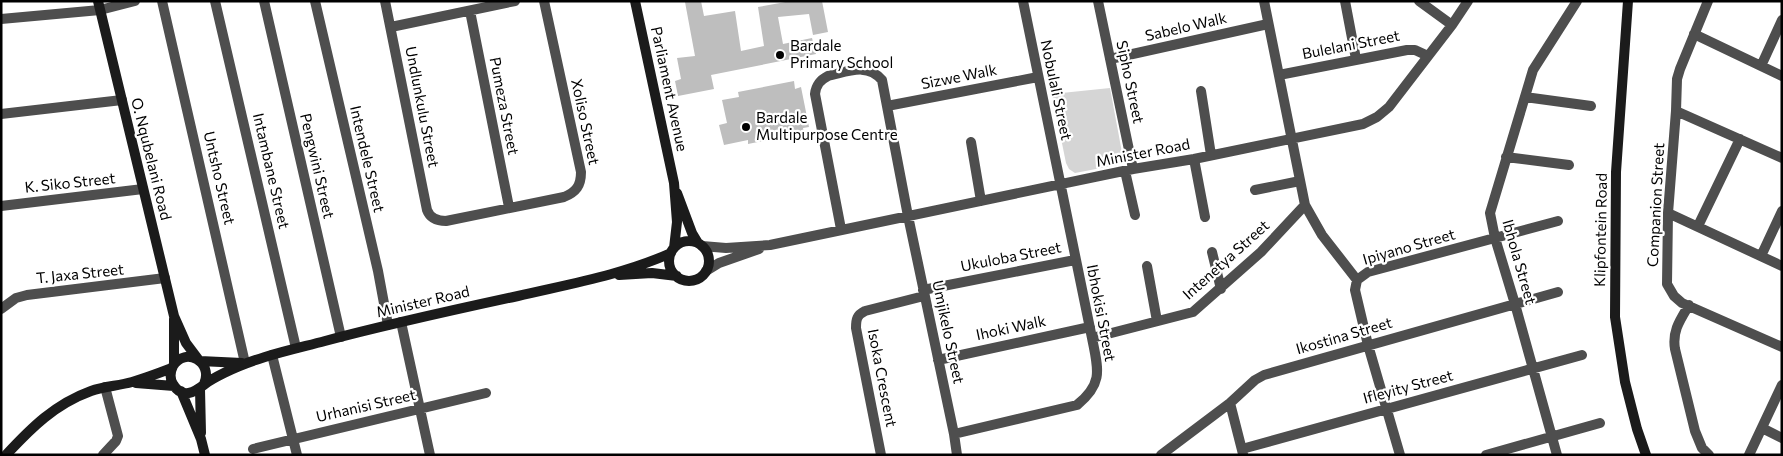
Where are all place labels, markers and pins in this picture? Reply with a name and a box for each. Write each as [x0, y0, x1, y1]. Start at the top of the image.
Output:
place label: Bardale Primary School [790, 36, 893, 71]
marker: Bardale Primary School [774, 49, 786, 61]
place label: Bardale Multipurpose Centre [756, 108, 898, 143]
marker: Bardale Multipurpose Centre [740, 121, 752, 133]

